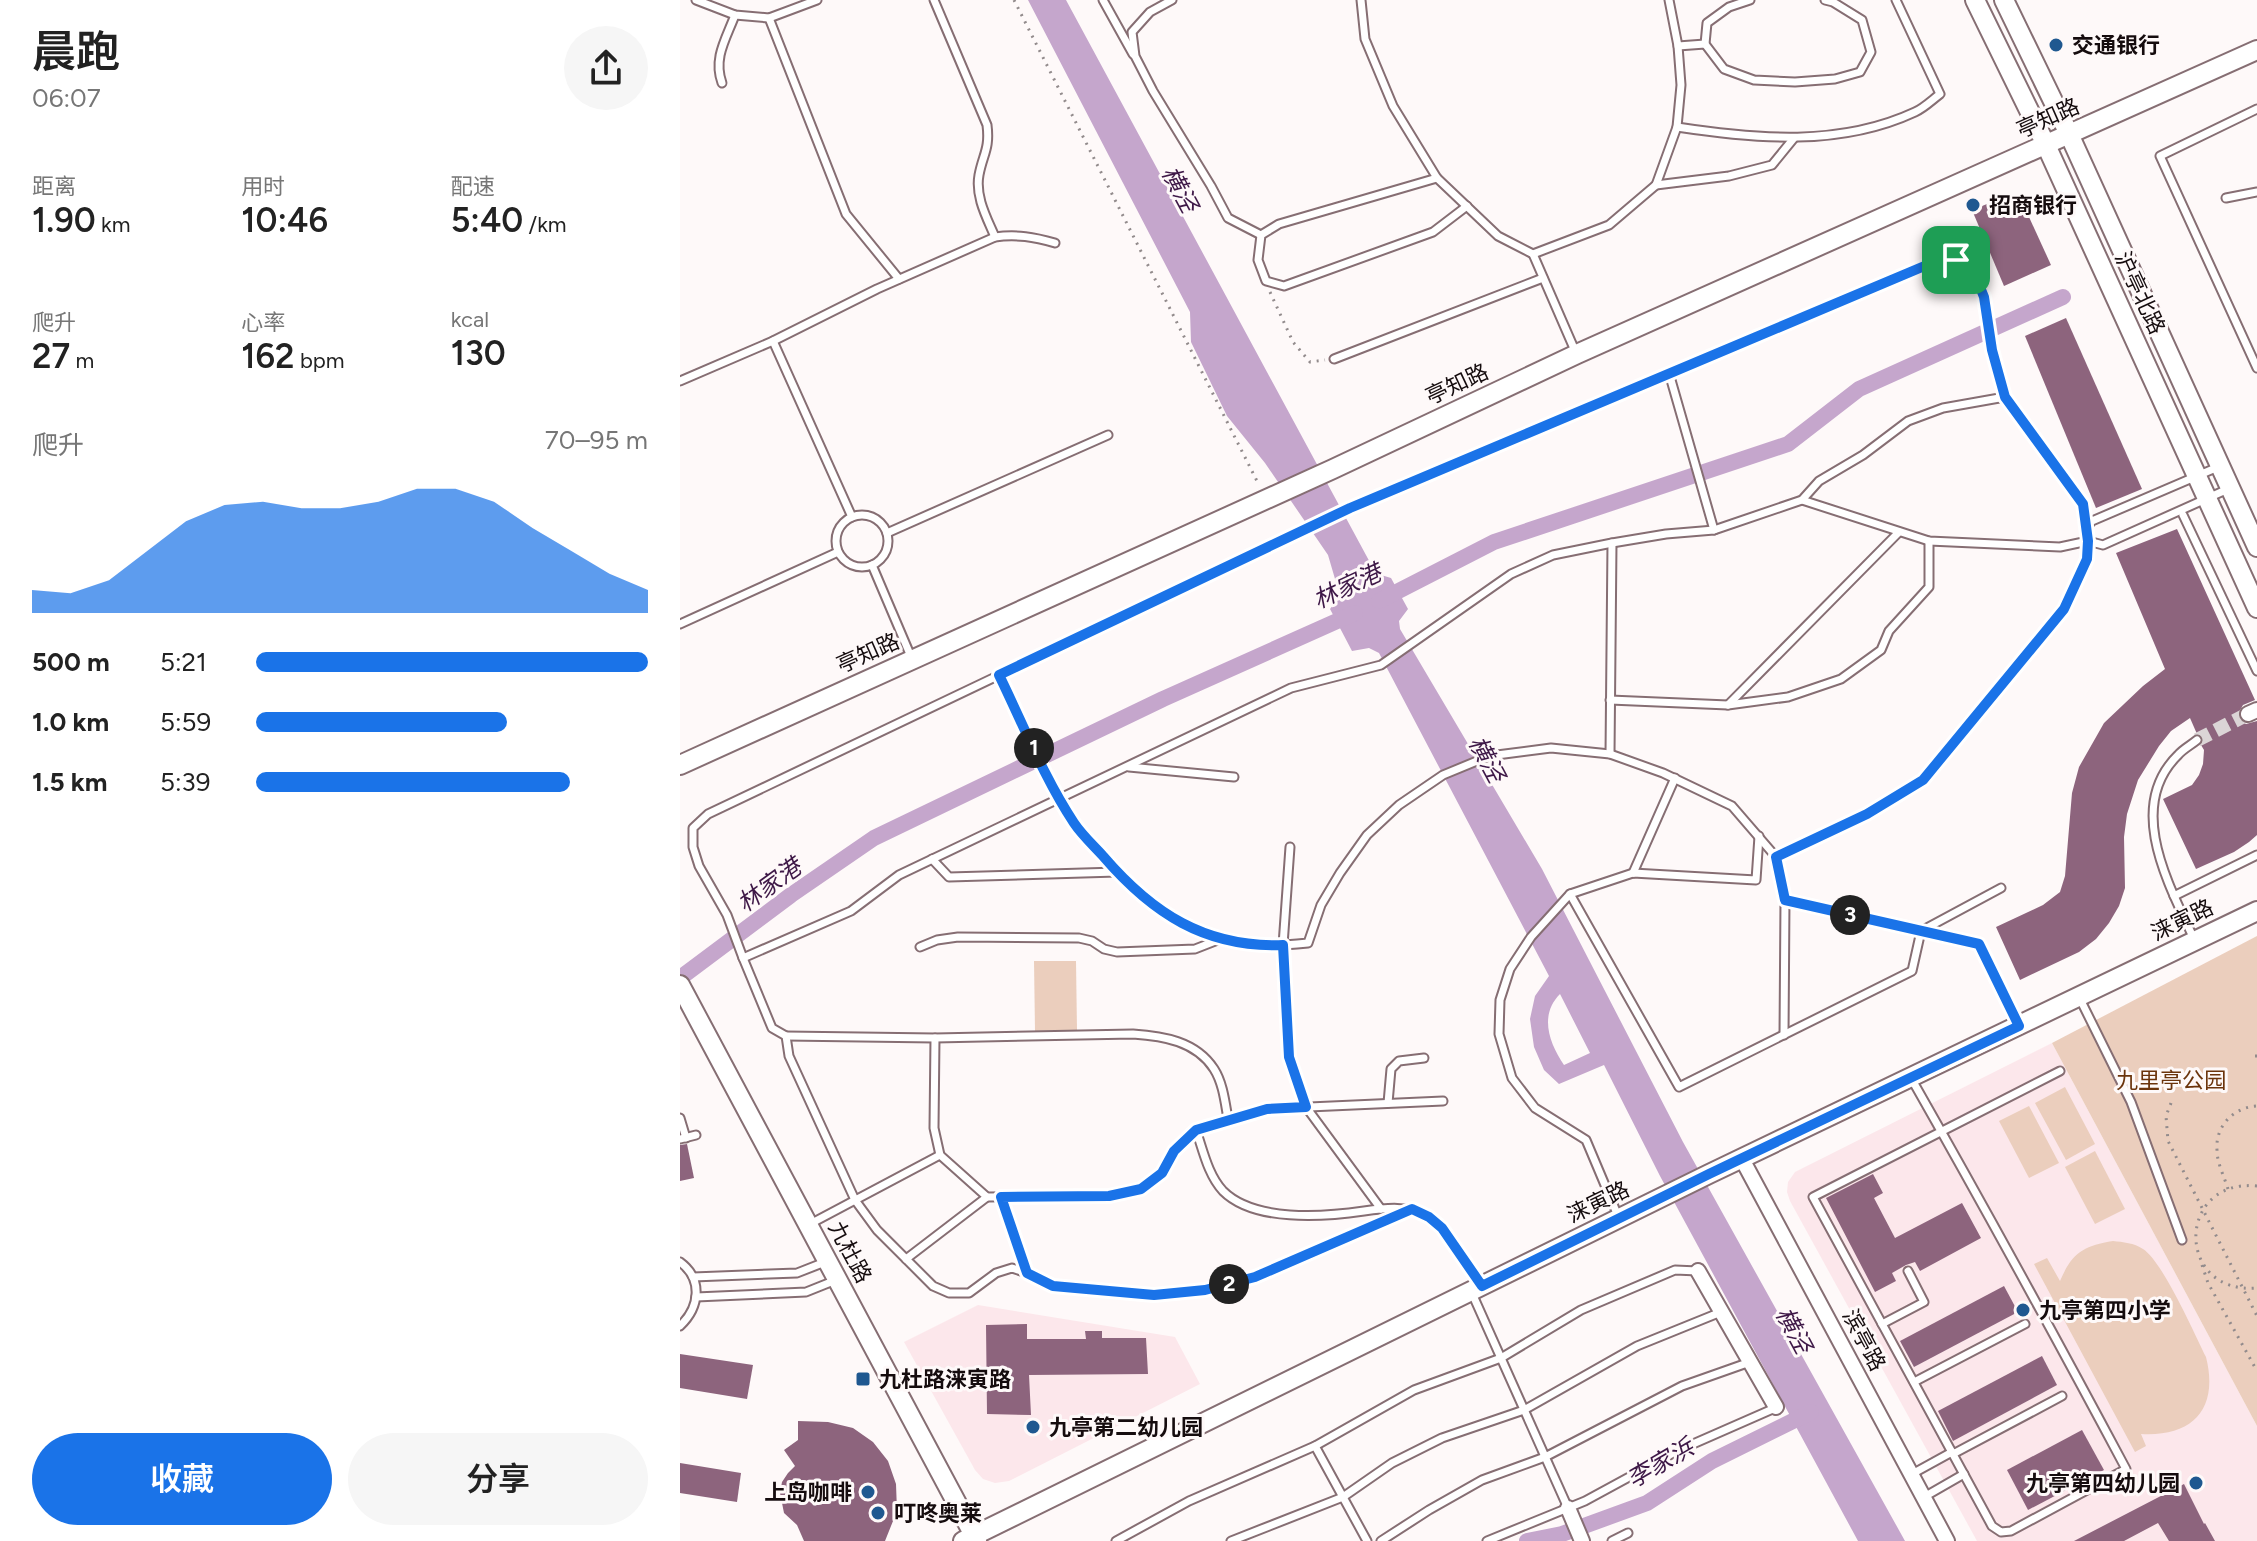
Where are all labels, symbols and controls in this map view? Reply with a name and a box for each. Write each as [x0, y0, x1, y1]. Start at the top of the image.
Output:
text: 晨跑 [32, 25, 120, 78]
button: share [564, 26, 648, 110]
place label: 交通银行 [2072, 32, 2160, 59]
marker: 交通银行 [2047, 36, 2065, 54]
text: 06:07 [32, 82, 101, 114]
street label: 亭知路 [2012, 92, 2084, 144]
water label: 横泾 [1156, 161, 1205, 219]
text: 距离 [32, 173, 76, 200]
text: 用时 [241, 173, 285, 200]
text: 配速 [451, 173, 495, 200]
place label: 招商银行 [1989, 192, 2077, 219]
marker: 招商银行 [1964, 196, 1982, 214]
text: 1.90 [32, 200, 96, 241]
text: 10:46 [241, 200, 328, 241]
text: 5:40 [451, 200, 523, 241]
text: km [96, 211, 130, 238]
text: /km [523, 211, 567, 238]
pin [1922, 226, 1990, 294]
icon: arrive [1934, 238, 1978, 282]
street label: 沪亭北路 [2109, 247, 2171, 339]
text: kcal [451, 306, 489, 333]
text: 爬升 [32, 309, 76, 336]
text: 心率 [241, 309, 285, 336]
text: 130 [451, 333, 506, 374]
text: 27 [32, 336, 70, 377]
text: 162 [241, 336, 295, 377]
text: m [70, 347, 94, 374]
text: bpm [295, 347, 345, 374]
street label: 亭知路 [1421, 358, 1493, 410]
text: 70–95 m [545, 424, 648, 456]
text: 爬升 [32, 429, 84, 461]
water label: 林家港 [1308, 556, 1388, 614]
street label: 亭知路 [832, 627, 904, 679]
text: 500 m [32, 646, 110, 678]
text: 5:21 [160, 646, 207, 678]
text: 1.0 km [32, 706, 109, 738]
text: 5:59 [160, 706, 211, 738]
pin: 1 [1014, 728, 1054, 768]
water label: 横泾 [1463, 731, 1512, 789]
text: 1 [1029, 734, 1039, 761]
text: 1.5 km [32, 766, 107, 798]
text: 5:39 [160, 766, 210, 798]
water label: 林家港 [731, 850, 809, 918]
street label: 涞寅路 [2146, 893, 2218, 947]
pin: 3 [1830, 895, 1870, 935]
text: 3 [1844, 901, 1856, 928]
park label: 九里亭公园 [2116, 1067, 2226, 1094]
street label: 涞寅路 [1562, 1175, 1634, 1229]
street label: 九杜路 [823, 1217, 877, 1287]
pin: 2 [1209, 1264, 1249, 1304]
text: 2 [1223, 1270, 1235, 1297]
place label: 九亭第四小学 [2039, 1297, 2171, 1324]
marker: 九亭第四小学 [2014, 1301, 2032, 1319]
water label: 横泾 [1770, 1302, 1819, 1360]
street label: 滨亭路 [1837, 1305, 1891, 1375]
place label: 九杜路涞寅路 [879, 1366, 1011, 1393]
marker: 九杜路涞寅路 [854, 1370, 872, 1388]
place label: 九亭第二幼儿园 [1049, 1414, 1203, 1441]
marker: 九亭第二幼儿园 [1024, 1418, 1042, 1436]
water label: 李家浜 [1622, 1431, 1700, 1494]
button: 收藏 [32, 1433, 332, 1525]
button: 分享 [348, 1433, 648, 1525]
place label: 九亭第四幼儿园 [2026, 1470, 2180, 1497]
marker: 九亭第四幼儿园 [2187, 1474, 2205, 1492]
place label: 上岛咖啡 [764, 1479, 852, 1506]
marker: 上岛咖啡 [859, 1483, 877, 1501]
place label: 叮咚奥莱 [894, 1500, 982, 1527]
marker: 叮咚奥莱 [869, 1504, 887, 1522]

